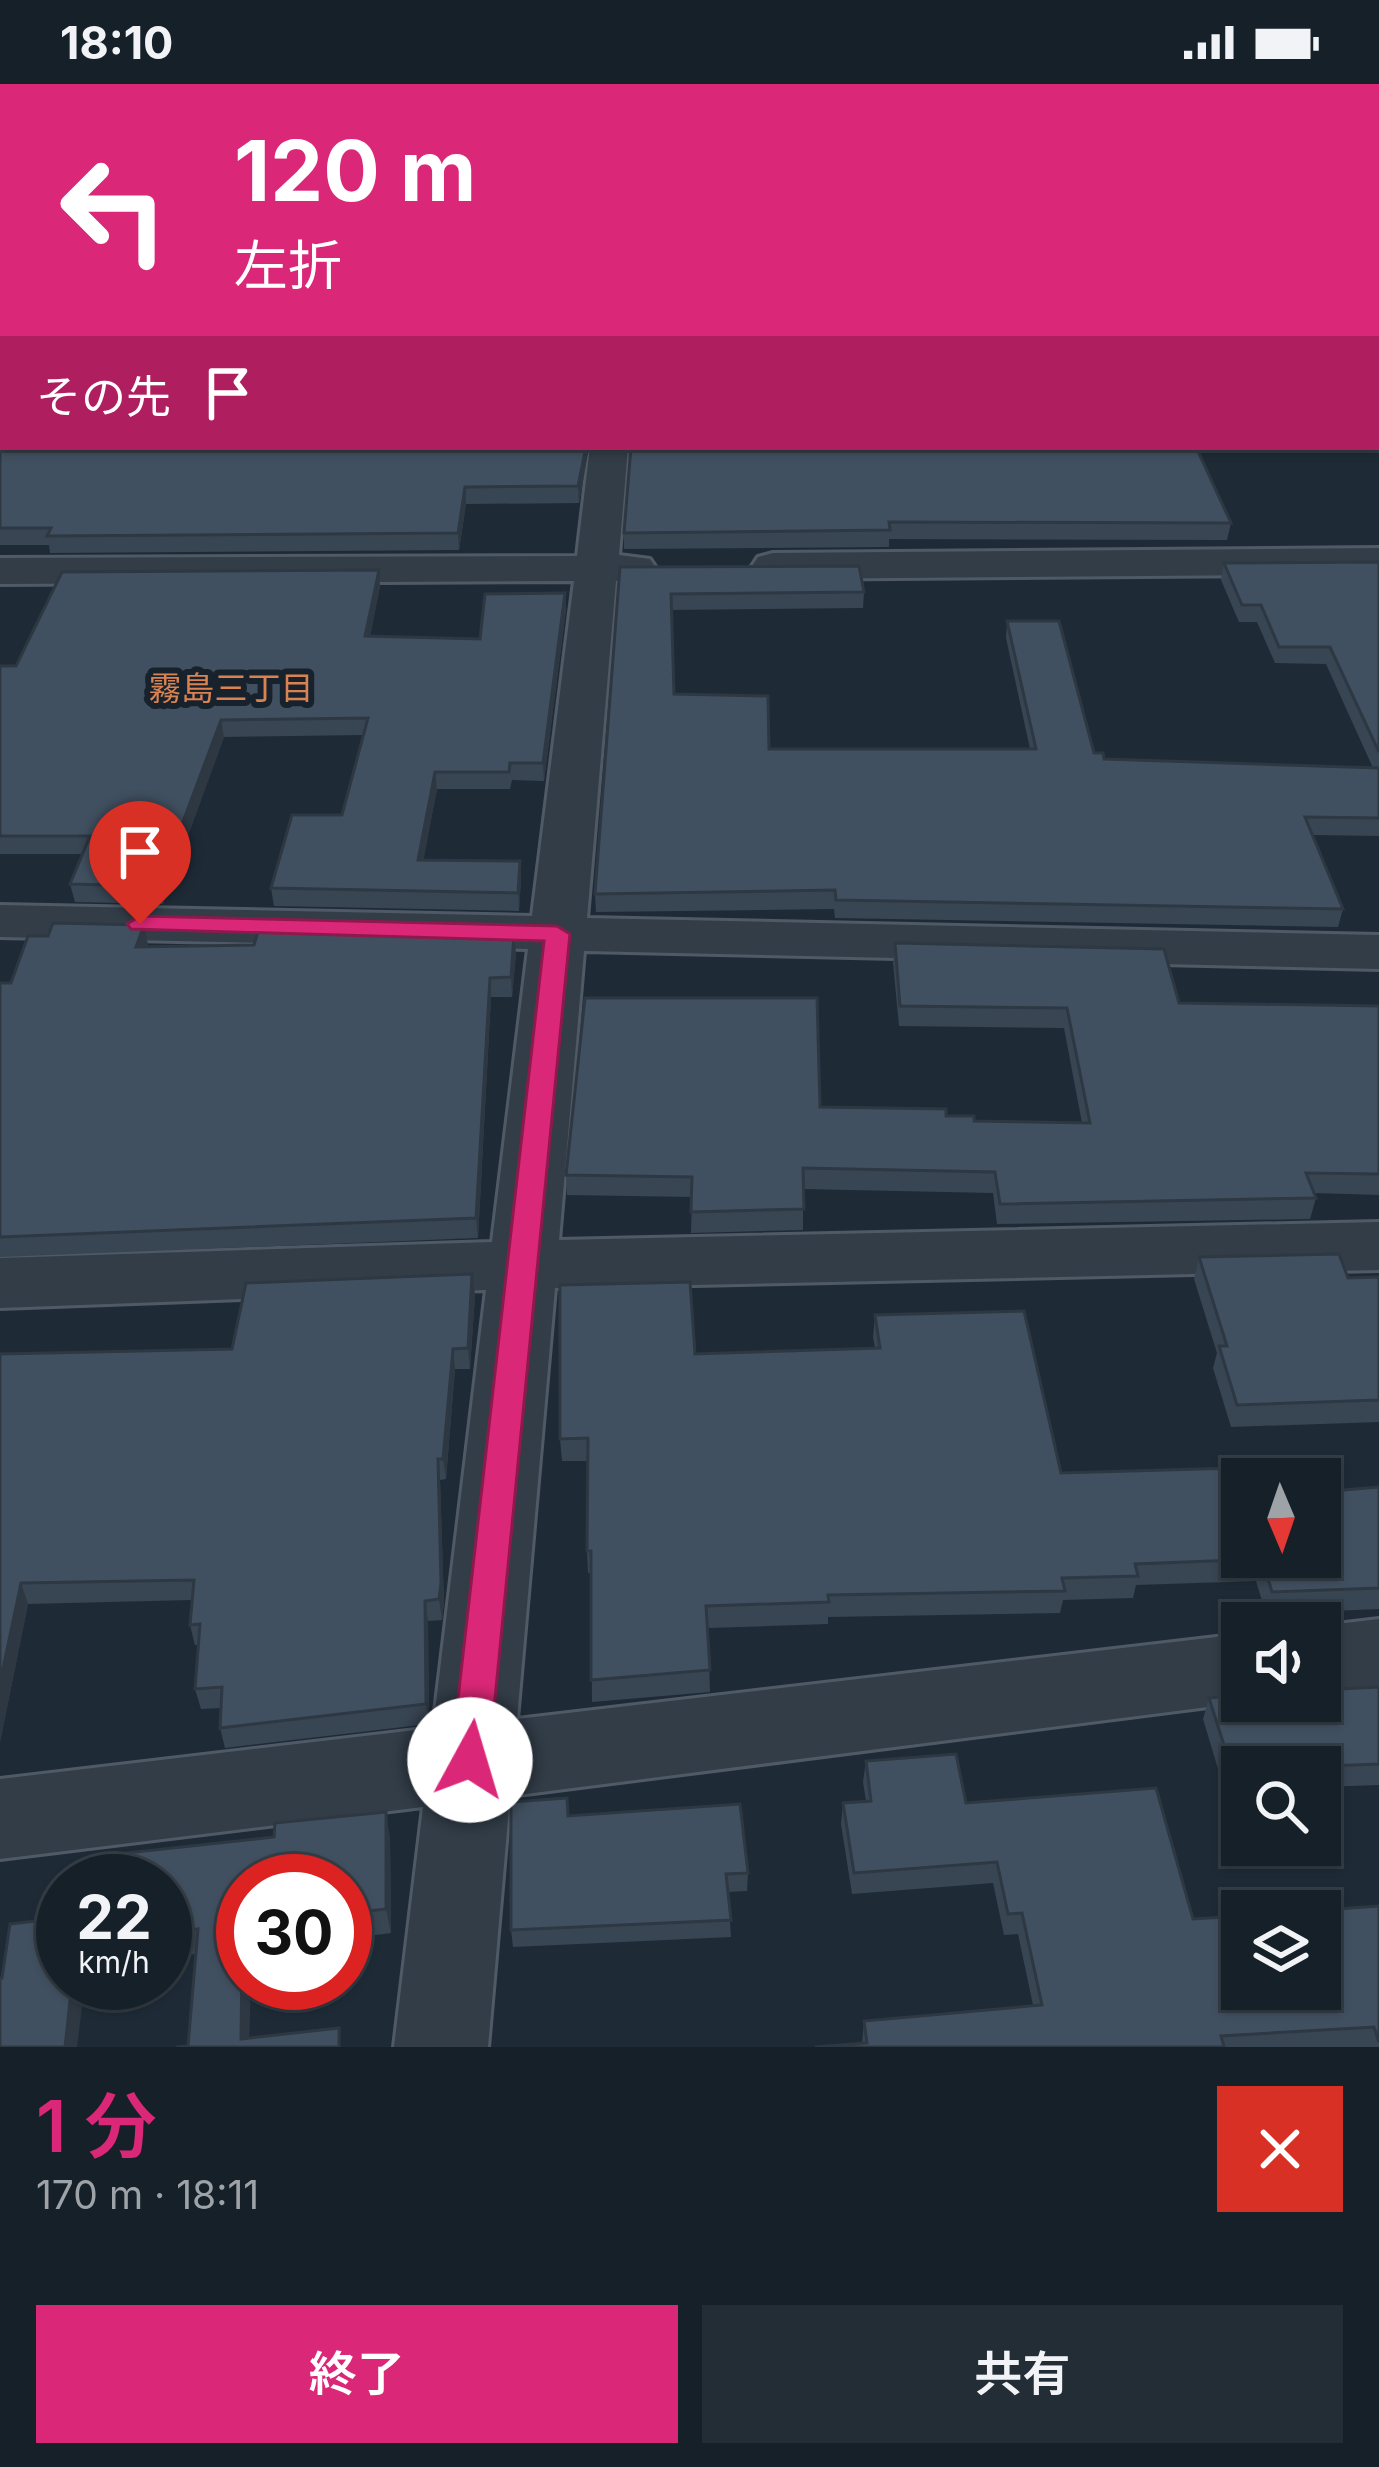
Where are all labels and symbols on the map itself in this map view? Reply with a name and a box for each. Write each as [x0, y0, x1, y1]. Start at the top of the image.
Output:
district label: 霧島三丁目 [149, 668, 314, 708]
pin [89, 801, 191, 924]
north arrow [1221, 1458, 1341, 1578]
position arrow [407, 1697, 533, 1823]
speed limit sign: 30 [216, 1854, 372, 2010]

